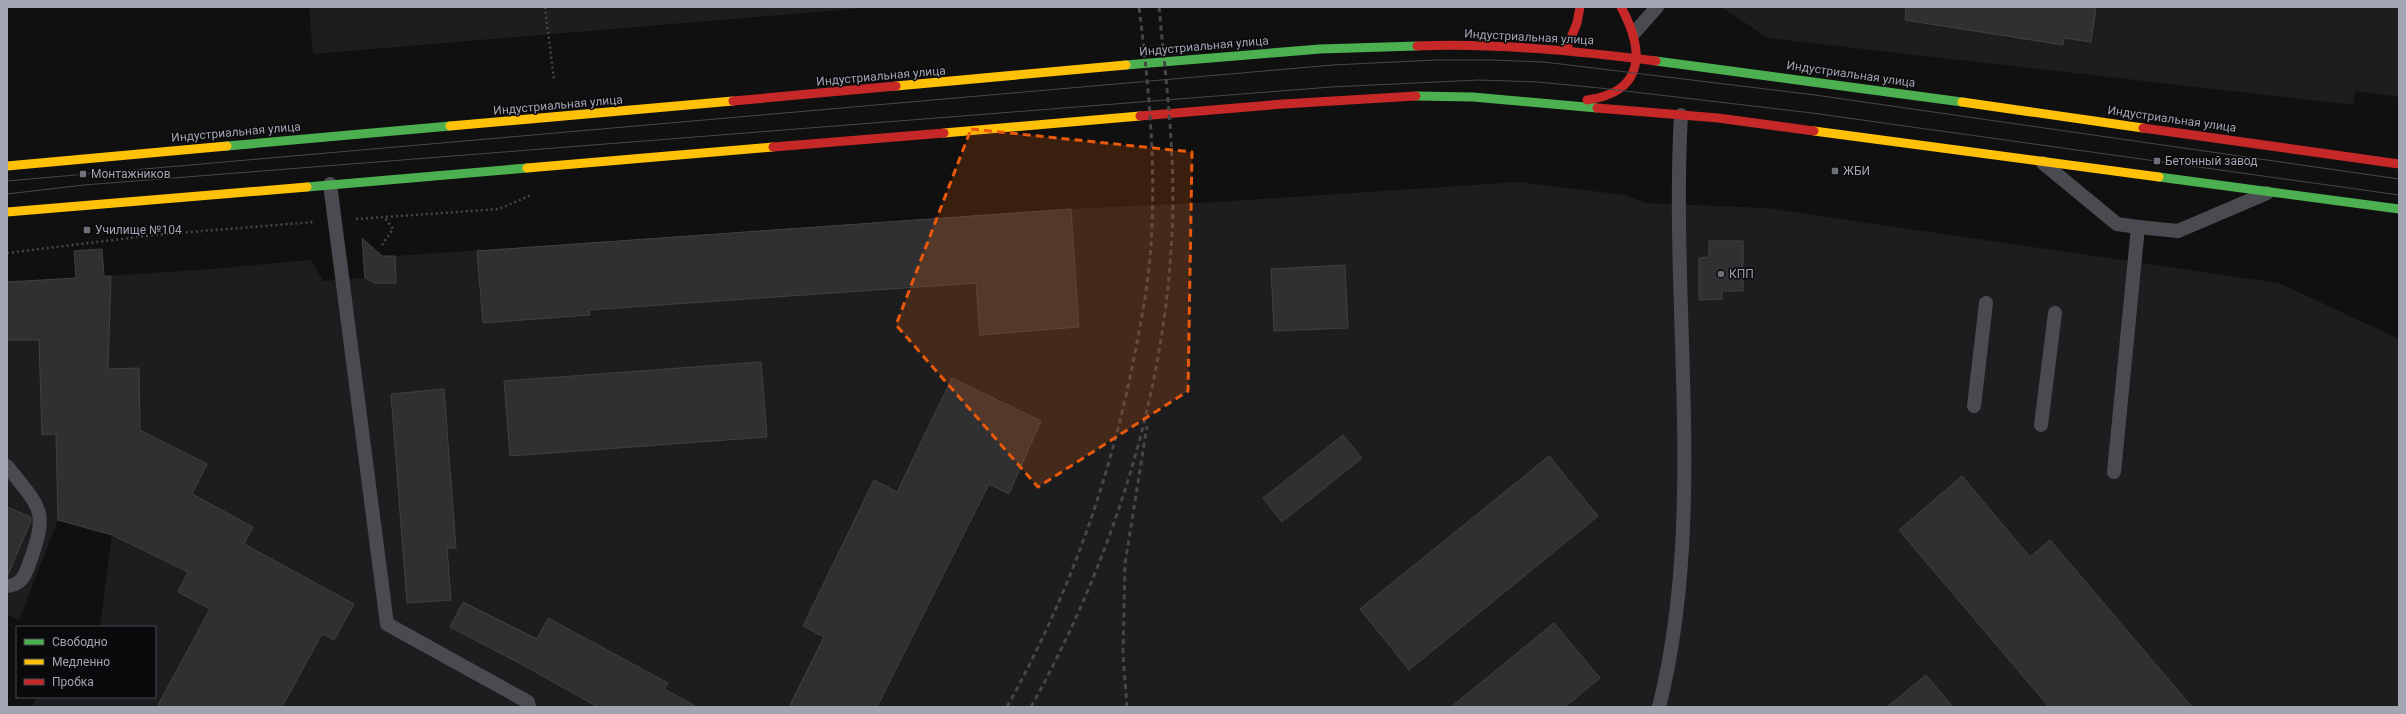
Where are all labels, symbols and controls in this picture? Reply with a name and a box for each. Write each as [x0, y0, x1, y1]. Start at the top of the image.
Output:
street label: Индустриальная улица [1464, 27, 1594, 47]
street label: Индустриальная улица [1139, 33, 1269, 59]
street label: Индустриальная улица [1786, 58, 1916, 90]
street label: Индустриальная улица [816, 63, 946, 89]
street label: Индустриальная улица [493, 92, 623, 118]
street label: Индустриальная улица [2107, 103, 2237, 135]
street label: Индустриальная улица [171, 119, 301, 145]
place label: Бетонный завод [2165, 154, 2257, 168]
marker: Бетонный завод [2152, 156, 2162, 166]
place label: ЖБИ [1843, 164, 1870, 178]
marker: ЖБИ [1830, 166, 1840, 176]
place label: Монтажников [91, 167, 171, 181]
marker: Монтажников [78, 169, 88, 179]
place label: Училище №104 [95, 223, 182, 237]
marker: Училище №104 [82, 225, 92, 235]
place label: КПП [1729, 267, 1754, 281]
marker: КПП [1716, 269, 1726, 279]
legend [16, 626, 156, 698]
text: Свободно [52, 635, 108, 649]
text: Медленно [52, 655, 110, 669]
text: Пробка [52, 675, 94, 689]

